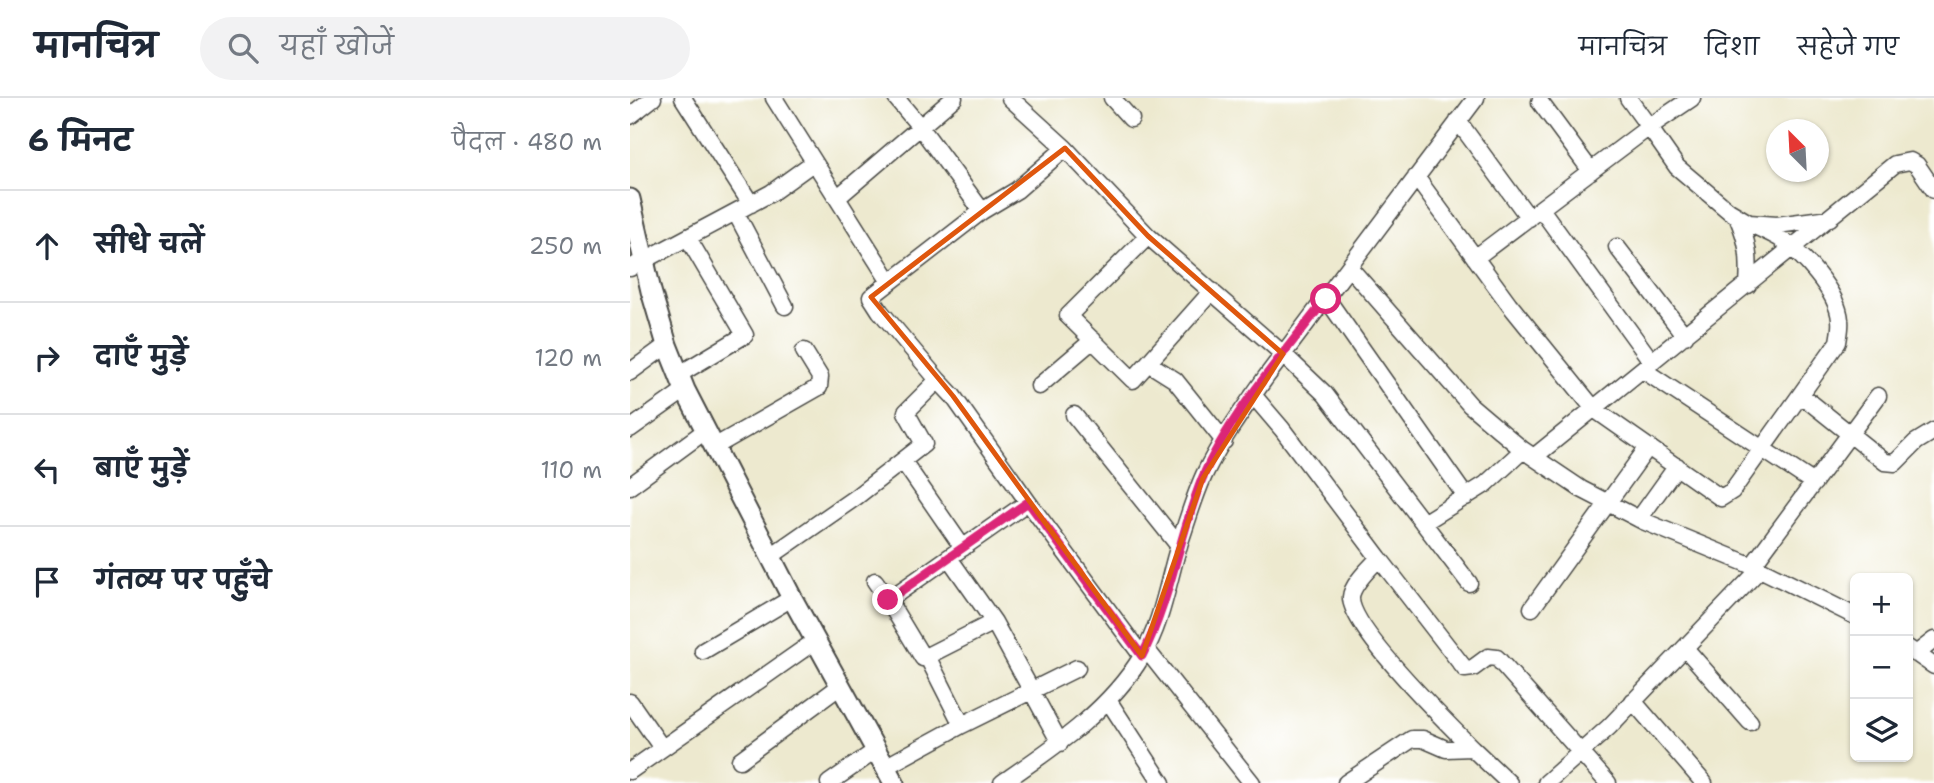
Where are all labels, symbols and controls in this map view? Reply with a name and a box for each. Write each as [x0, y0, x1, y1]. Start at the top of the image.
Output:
search box [200, 17, 690, 80]
text: मानचित्र [35, 23, 158, 68]
text: यहाँ खोजें [280, 28, 394, 63]
icon: search [224, 29, 262, 67]
text: मानचित्र [1579, 31, 1667, 63]
text: दिशा [1705, 31, 1759, 63]
text: सहेजे गए [1797, 31, 1899, 63]
north arrow [1766, 119, 1829, 182]
text: 6 मिनट [28, 120, 132, 161]
text: पैदल · 480 m [452, 127, 602, 157]
text: सीधे चलें [95, 226, 204, 261]
icon: ahead [28, 227, 66, 265]
text: 250 m [529, 231, 602, 261]
route start [1310, 283, 1341, 314]
text: दाएँ मुड़ें [95, 338, 188, 373]
icon: right [28, 339, 66, 377]
text: 120 m [534, 343, 602, 373]
text: बाएँ मुड़ें [95, 450, 189, 485]
icon: left [28, 451, 66, 489]
text: 110 m [540, 455, 602, 485]
text: गंतव्य पर पहुँचे [95, 562, 271, 597]
icon: arrive [28, 563, 66, 601]
map controls [1850, 573, 1913, 762]
button: + [1850, 573, 1913, 636]
route end [872, 584, 903, 615]
button: − [1850, 636, 1913, 699]
button: layers [1850, 699, 1913, 762]

